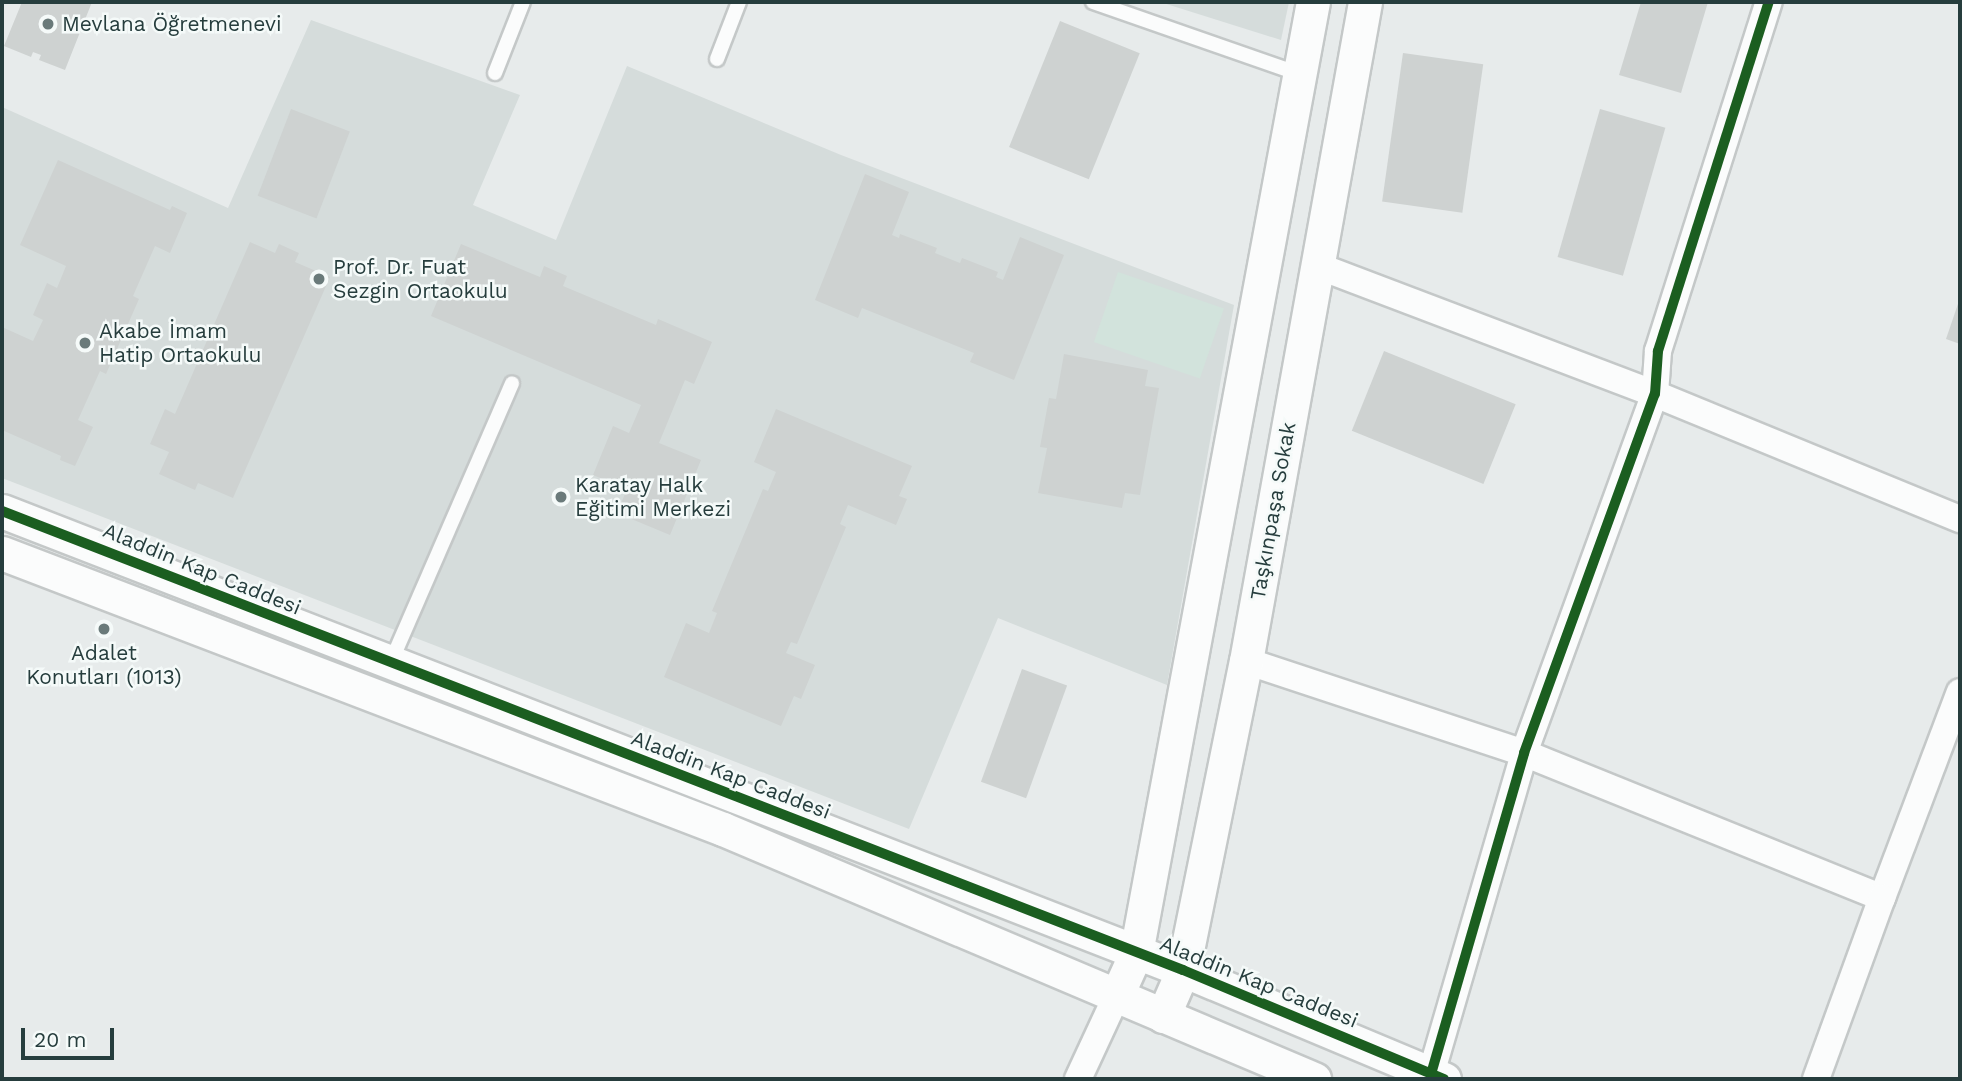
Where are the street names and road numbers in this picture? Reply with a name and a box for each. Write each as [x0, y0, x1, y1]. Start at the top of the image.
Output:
street label: Taşkınpaşa Sokak [1245, 420, 1301, 602]
street label: Aladdin Kap Caddesi [99, 518, 305, 620]
street label: Aladdin Kap Caddesi [628, 725, 834, 825]
street label: Aladdin Kap Caddesi [1156, 931, 1362, 1033]

